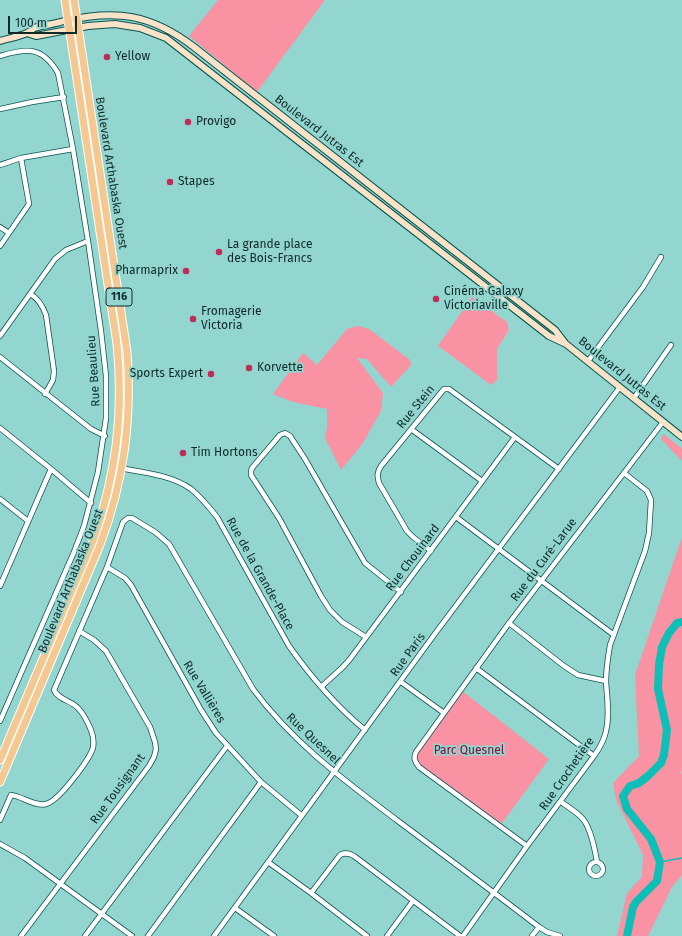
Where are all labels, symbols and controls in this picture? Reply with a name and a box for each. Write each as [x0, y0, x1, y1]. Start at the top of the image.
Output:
scale bar [10, 8, 79, 34]
text: 100 m [15, 16, 47, 30]
place label: Yellow [115, 50, 150, 64]
marker: Yellow [102, 52, 112, 62]
street label: Boulevard Jutras Est [272, 92, 366, 170]
street label: Boulevard Arthabaska Ouest [92, 96, 130, 250]
place label: Provigo [196, 115, 236, 129]
marker: Provigo [183, 117, 193, 127]
place label: Stapes [178, 175, 215, 189]
marker: Stapes [165, 177, 175, 187]
place label: La grande place des Bois-Francs [227, 238, 313, 266]
marker: La grande place des Bois-Francs [214, 247, 224, 257]
place label: Pharmaprix [115, 264, 178, 278]
marker: Pharmaprix [181, 266, 191, 276]
place label: Cinéma Galaxy Victoriaville [444, 285, 523, 313]
road number: 116 [106, 288, 132, 306]
marker: Cinéma Galaxy Victoriaville [431, 294, 441, 304]
place label: Fromagerie Victoria [201, 305, 262, 333]
marker: Fromagerie Victoria [188, 314, 198, 324]
street label: Boulevard Jutras Est [575, 334, 669, 414]
street label: Rue Beaulieu [84, 335, 104, 407]
place label: Korvette [257, 361, 303, 375]
marker: Korvette [244, 363, 254, 373]
place label: Sports Expert [130, 367, 203, 381]
marker: Sports Expert [206, 369, 216, 379]
street label: Rue Stein [394, 382, 438, 432]
place label: Tim Hortons [191, 446, 258, 460]
marker: Tim Hortons [178, 448, 188, 458]
street label: Boulevard Arthabaska Ouest [35, 507, 107, 655]
street label: Rue de la Grande-Place [223, 515, 297, 633]
street label: Rue du Curé-Larue [508, 515, 580, 605]
street label: Rue Chouinard [383, 522, 443, 594]
street label: Rue Paris [387, 630, 429, 680]
street label: Rue Vallières [180, 658, 228, 726]
street label: Rue Quesnel [283, 710, 343, 768]
street label: Rue Crochetière [536, 735, 598, 813]
park label: Parc Quesnel [434, 744, 504, 758]
street label: Rue Tousignant [88, 751, 148, 827]

